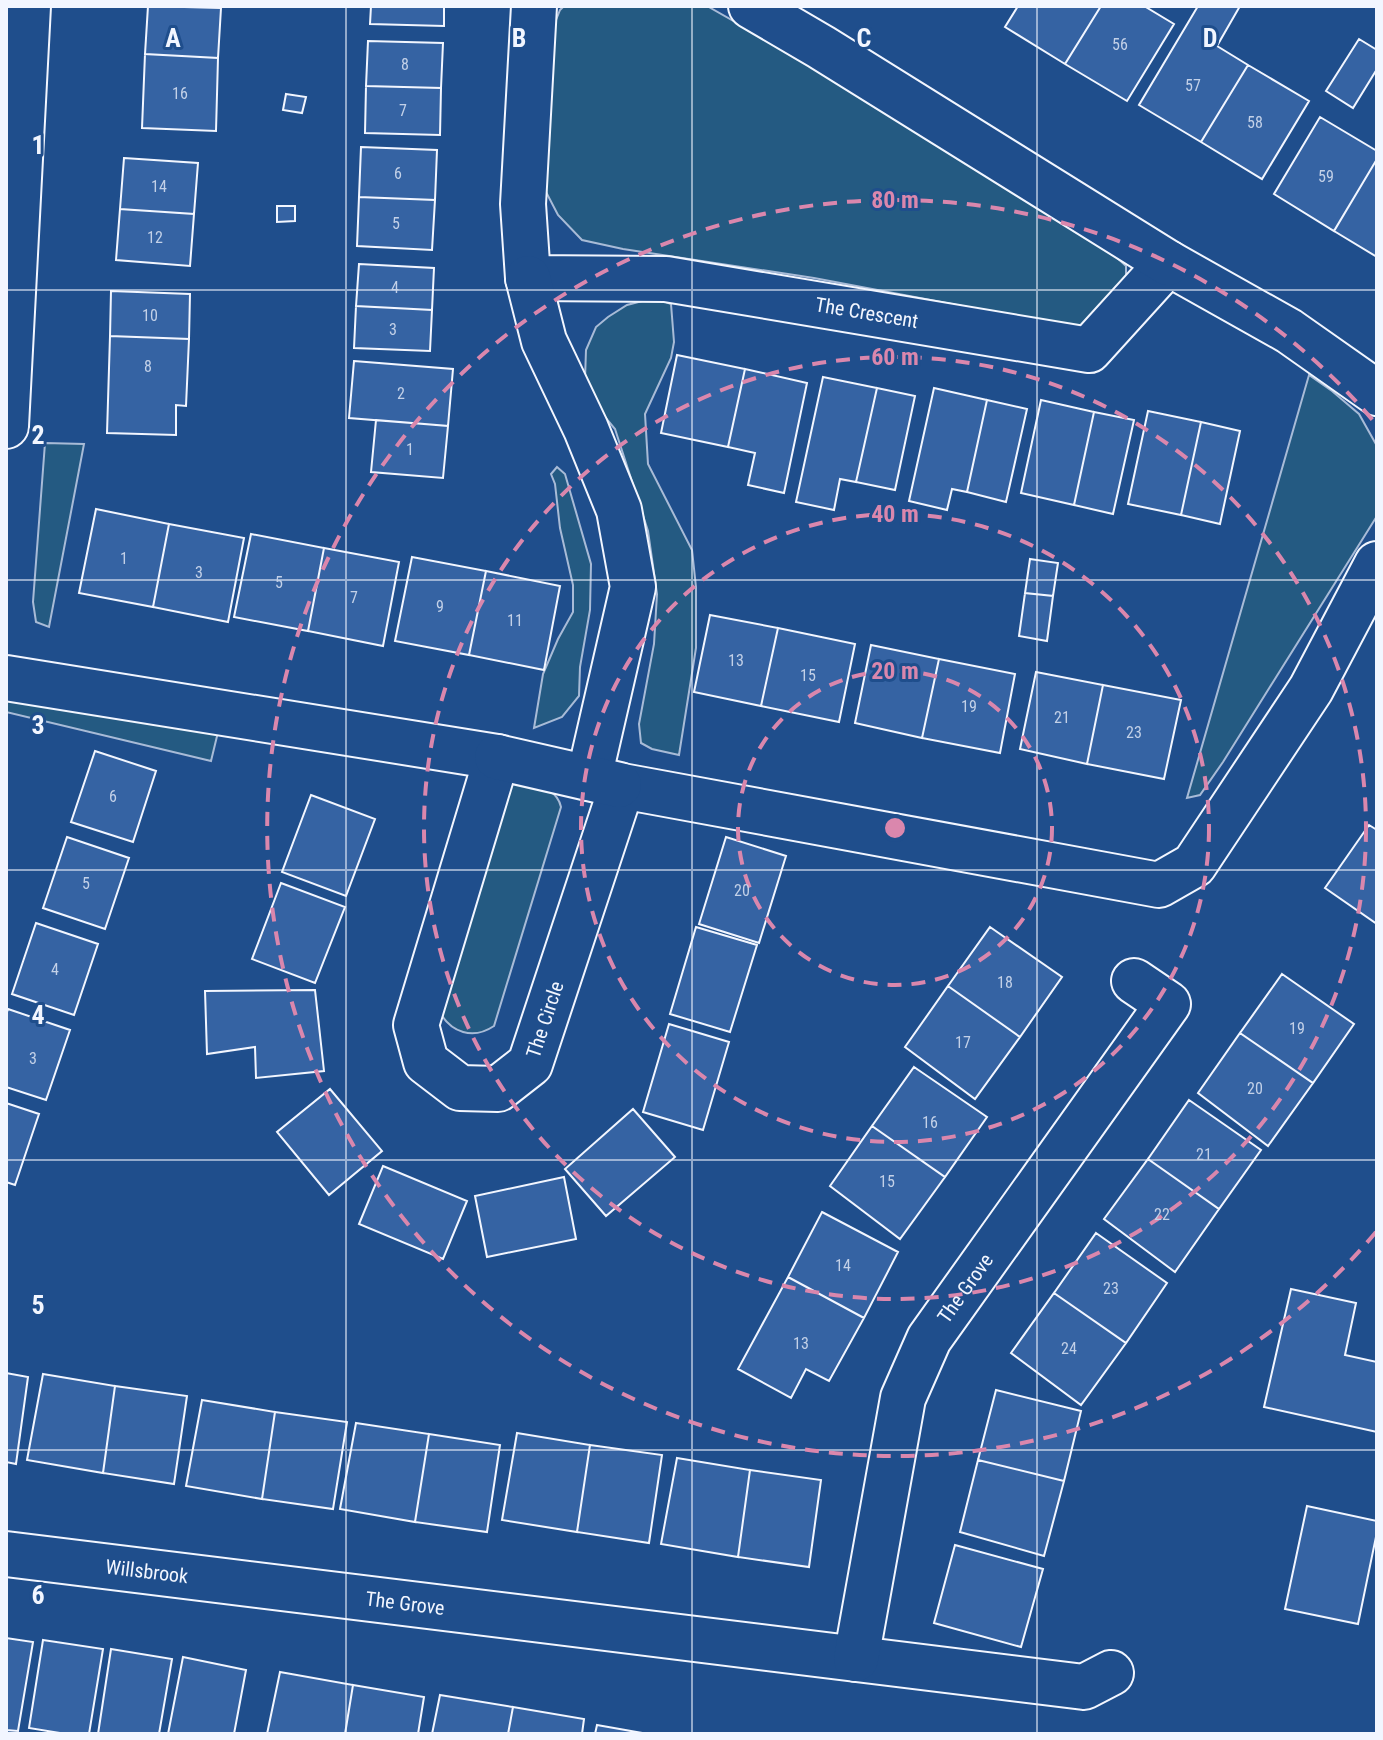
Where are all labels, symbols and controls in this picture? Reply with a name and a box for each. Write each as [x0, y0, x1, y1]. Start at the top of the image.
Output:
text: A [165, 23, 181, 53]
text: B [512, 23, 526, 53]
text: C [857, 23, 872, 53]
text: D [1203, 23, 1217, 53]
house number: 56 [1112, 35, 1128, 54]
house number: 8 [401, 55, 409, 74]
house number: 57 [1185, 76, 1201, 95]
house number: 16 [172, 84, 188, 103]
house number: 7 [399, 101, 407, 120]
house number: 58 [1247, 113, 1263, 132]
text: 1 [31, 130, 45, 160]
house number: 6 [394, 164, 402, 183]
house number: 59 [1318, 167, 1334, 186]
house number: 14 [151, 177, 167, 196]
text: 80 m [871, 186, 919, 214]
house number: 5 [392, 214, 400, 233]
house number: 12 [147, 228, 163, 247]
house number: 4 [391, 278, 399, 297]
street label: The Crescent [813, 292, 920, 333]
house number: 10 [142, 306, 158, 325]
house number: 3 [389, 320, 397, 339]
text: 60 m [871, 343, 919, 371]
house number: 8 [144, 357, 152, 376]
house number: 2 [397, 384, 405, 403]
text: 2 [31, 420, 45, 450]
house number: 1 [406, 440, 414, 459]
text: 40 m [871, 500, 919, 528]
house number: 1 [120, 549, 128, 568]
house number: 3 [195, 563, 203, 582]
house number: 5 [275, 573, 283, 592]
house number: 7 [350, 588, 358, 607]
house number: 9 [436, 597, 444, 616]
house number: 11 [507, 611, 523, 630]
house number: 13 [728, 651, 744, 670]
text: 20 m [871, 657, 919, 685]
house number: 15 [800, 666, 816, 685]
house number: 19 [961, 697, 977, 716]
house number: 21 [1054, 708, 1070, 727]
text: 3 [31, 710, 45, 740]
house number: 23 [1126, 723, 1142, 742]
house number: 6 [109, 787, 117, 806]
centre of rings [881, 814, 909, 842]
house number: 5 [82, 874, 90, 893]
house number: 20 [734, 881, 750, 900]
house number: 4 [51, 960, 59, 979]
house number: 18 [997, 973, 1013, 992]
street label: The Circle [521, 978, 569, 1061]
text: 4 [31, 1000, 45, 1030]
house number: 19 [1289, 1019, 1305, 1038]
house number: 17 [955, 1033, 971, 1052]
house number: 3 [29, 1049, 37, 1068]
house number: 20 [1247, 1079, 1263, 1098]
house number: 16 [922, 1113, 938, 1132]
house number: 21 [1196, 1145, 1212, 1164]
house number: 15 [879, 1172, 895, 1191]
house number: 22 [1154, 1205, 1170, 1224]
street label: The Grove [932, 1249, 998, 1328]
house number: 14 [835, 1256, 851, 1275]
house number: 23 [1103, 1279, 1119, 1298]
text: 5 [31, 1290, 45, 1320]
house number: 13 [793, 1334, 809, 1353]
house number: 24 [1061, 1339, 1077, 1358]
street label: Willsbrook [104, 1554, 190, 1588]
text: 6 [31, 1580, 45, 1610]
street label: The Grove [364, 1586, 446, 1620]

